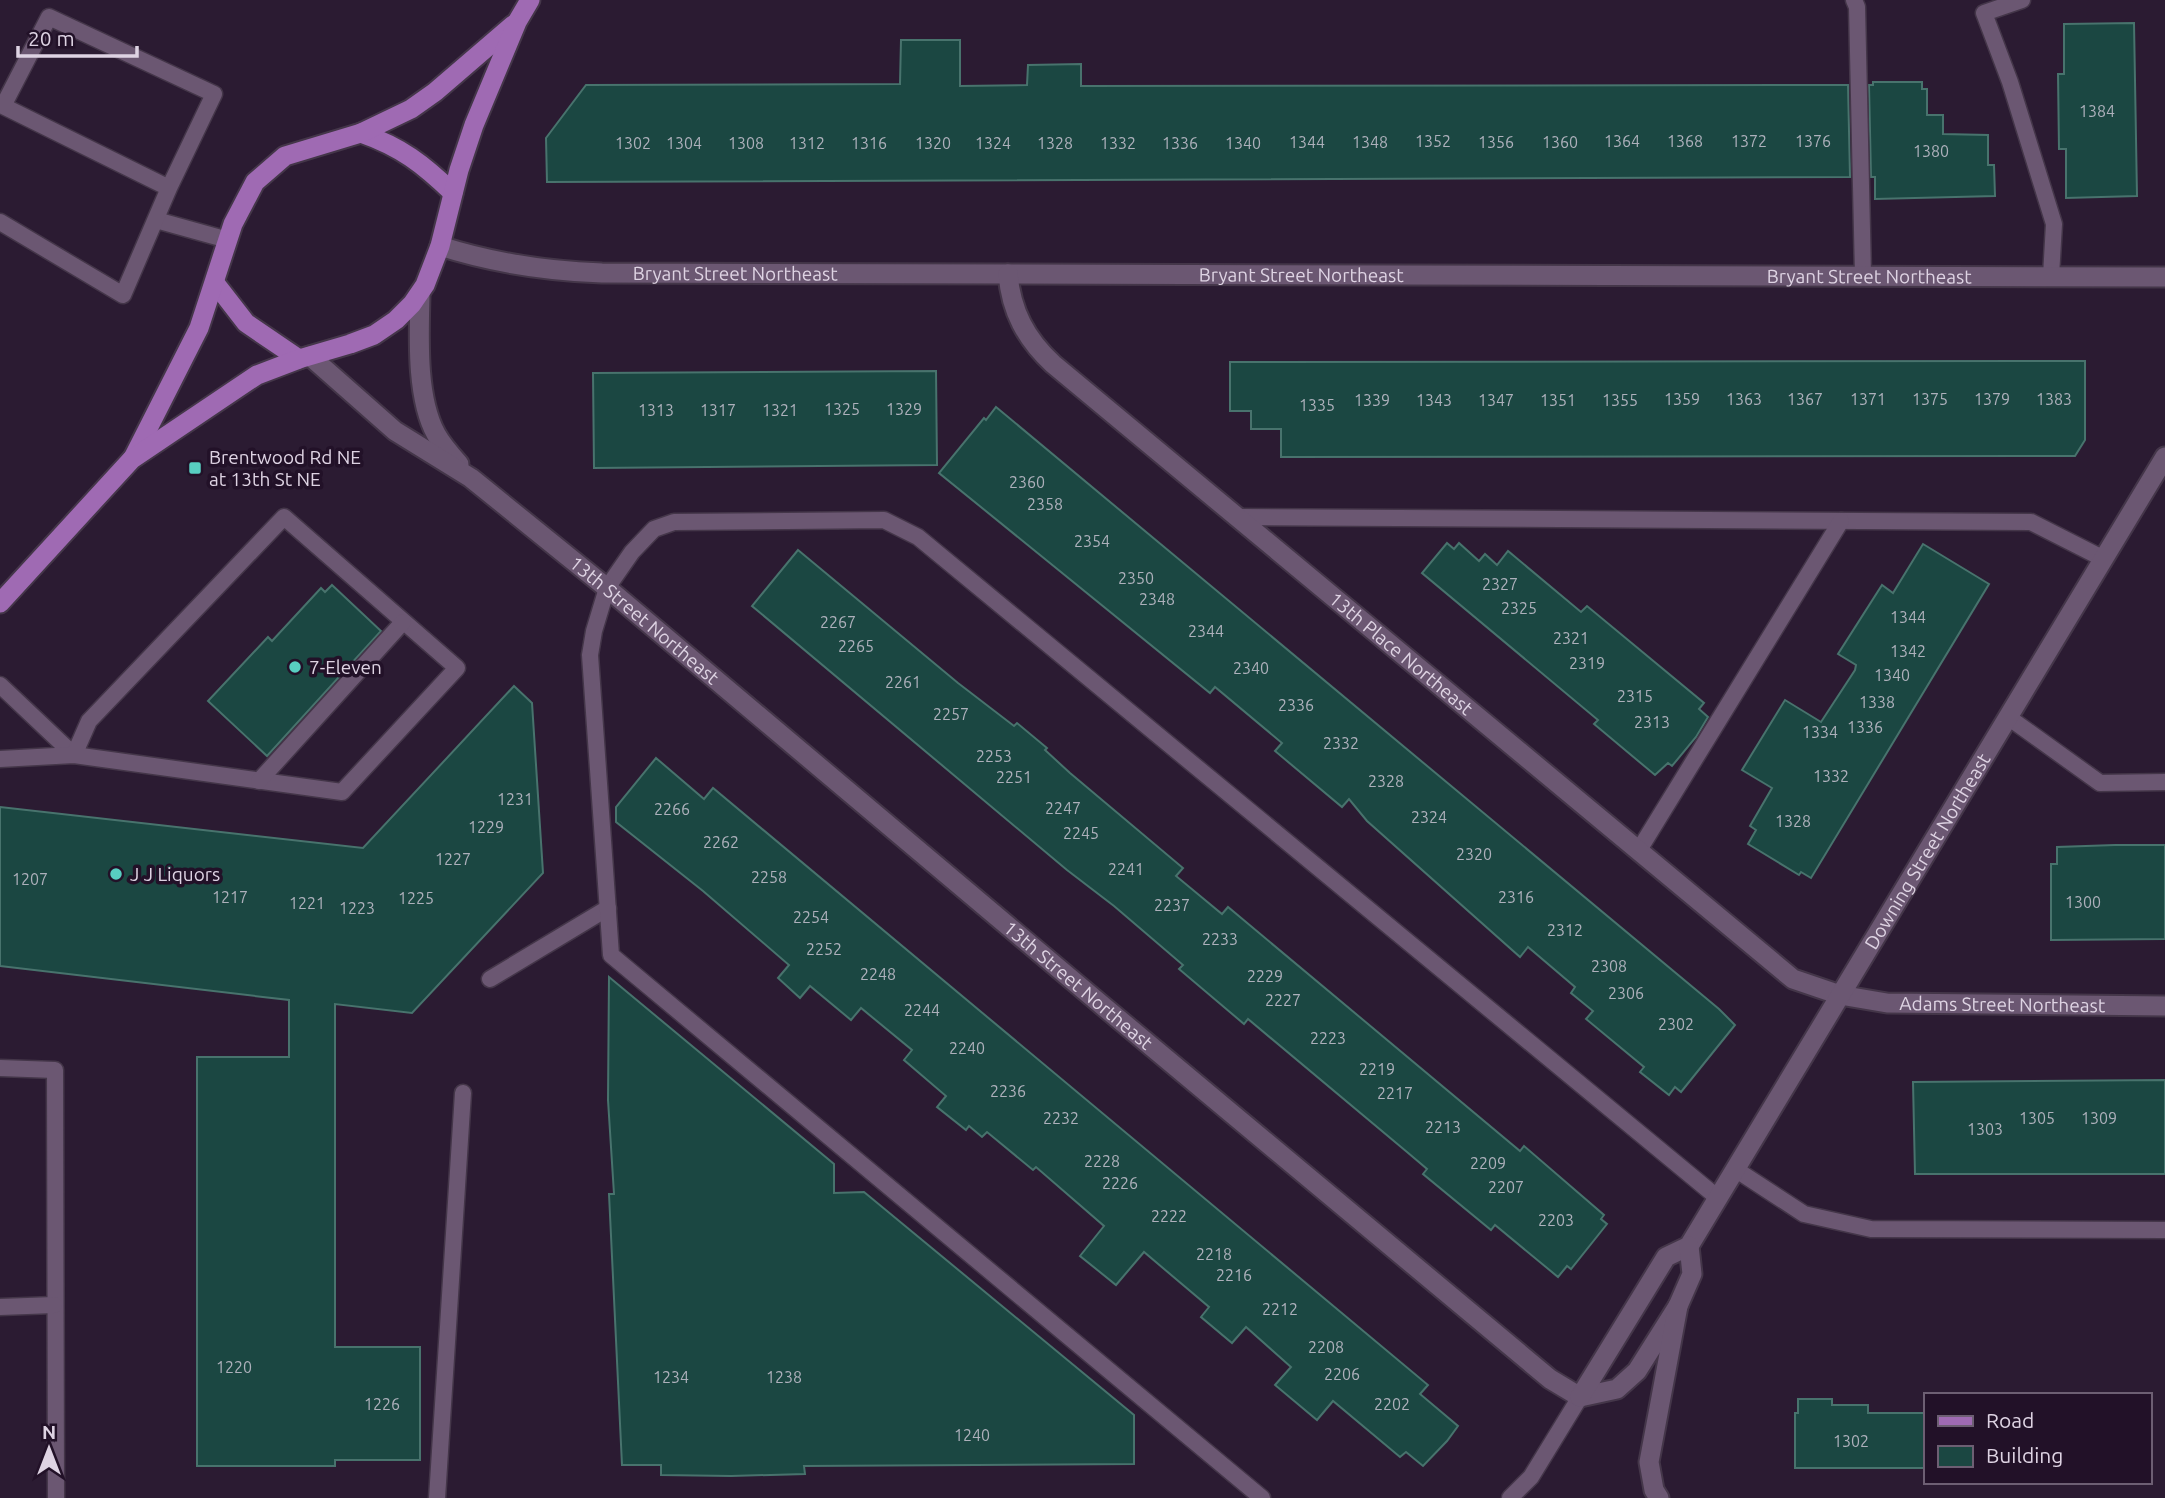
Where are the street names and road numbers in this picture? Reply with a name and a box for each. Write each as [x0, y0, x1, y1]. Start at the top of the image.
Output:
street label: Bryant Street Northeast [633, 262, 838, 285]
street label: Bryant Street Northeast [1199, 264, 1404, 286]
street label: Bryant Street Northeast [1767, 265, 1972, 288]
street label: 13th Street Northeast [565, 551, 724, 689]
street label: 13th Place Northeast [1325, 587, 1478, 720]
street label: Downing Street Northeast [1860, 749, 1995, 953]
street label: 13th Street Northeast [999, 916, 1158, 1054]
street label: Adams Street Northeast [1899, 992, 2106, 1016]

